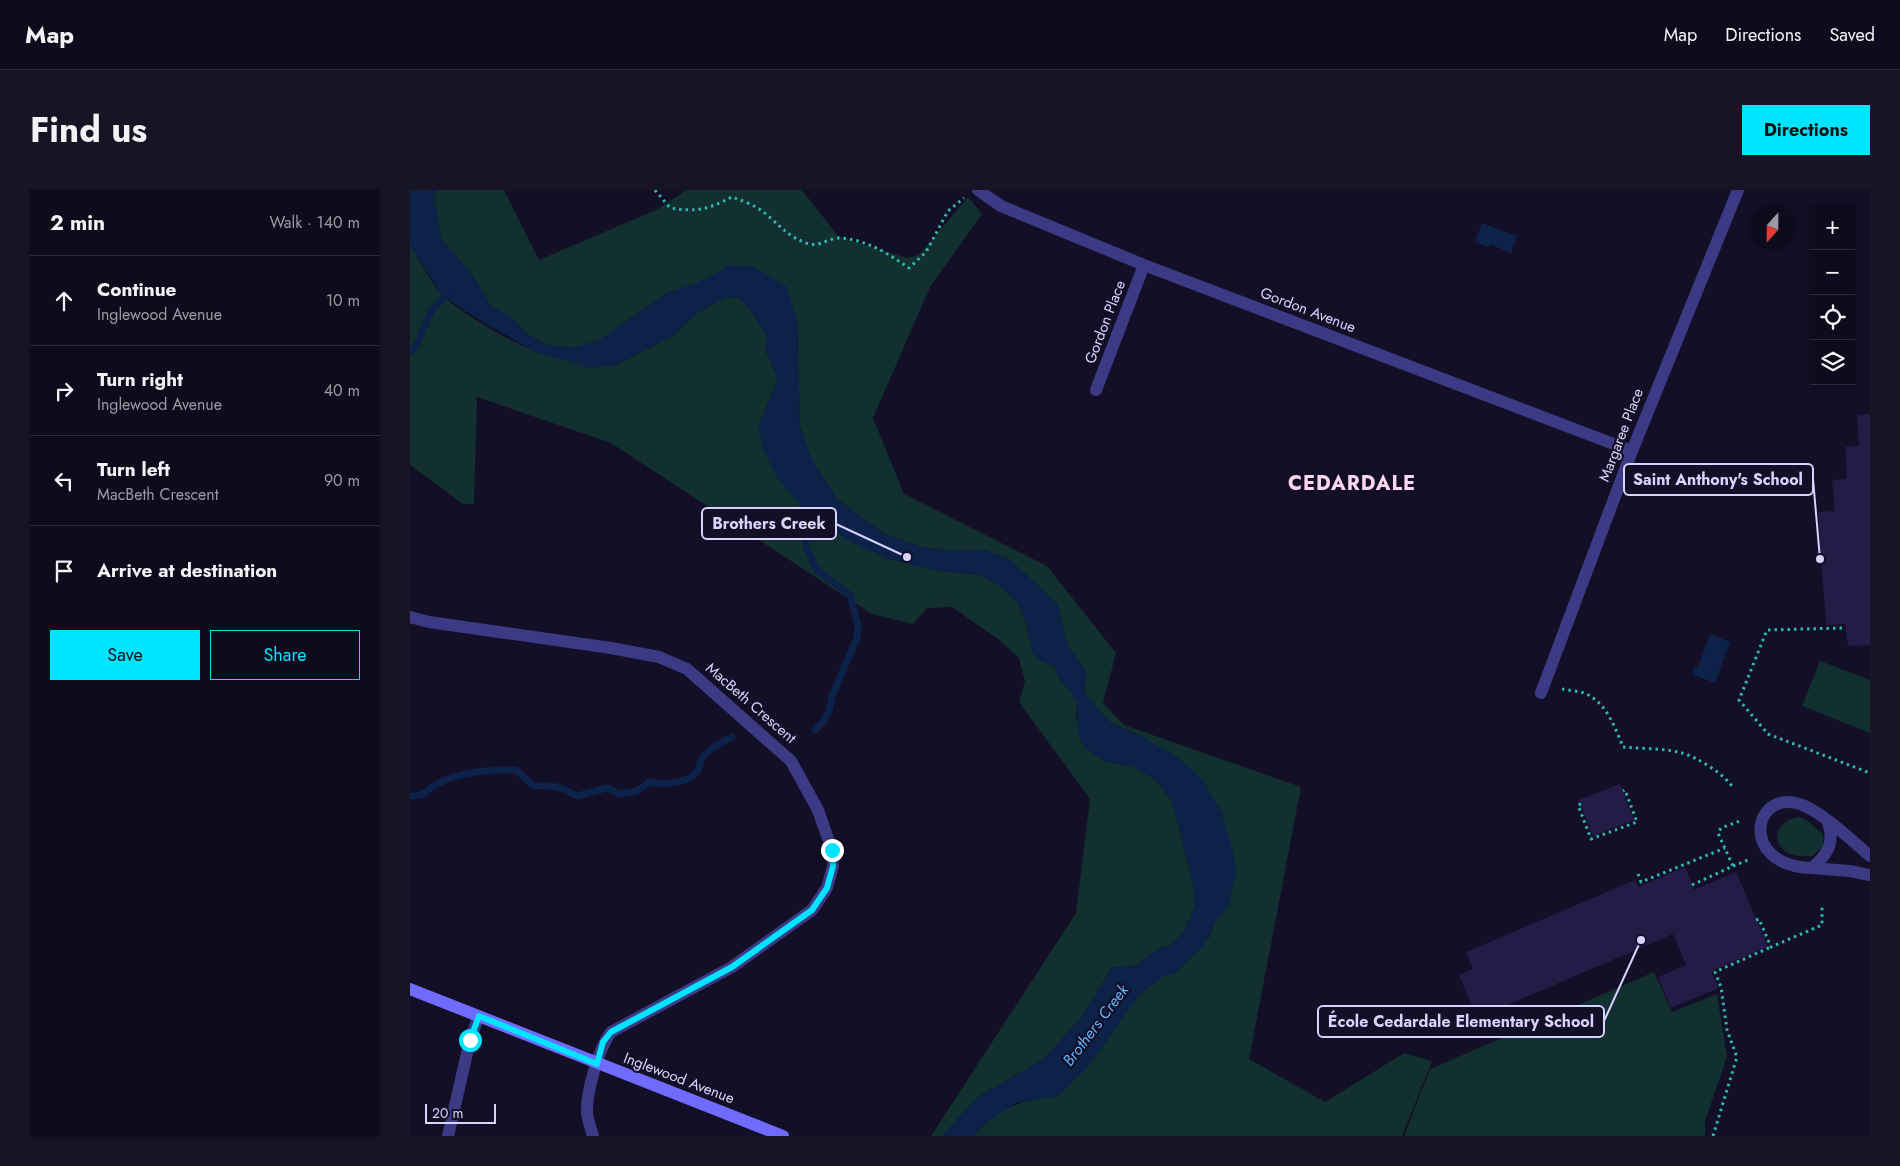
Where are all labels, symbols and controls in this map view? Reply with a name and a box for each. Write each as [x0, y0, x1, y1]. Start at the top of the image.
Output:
text: Map [25, 17, 74, 52]
text: Map [1664, 22, 1697, 48]
text: Directions [1725, 22, 1801, 48]
text: Saved [1829, 22, 1875, 48]
text: Find us [30, 105, 147, 155]
button: Directions [1742, 105, 1870, 155]
north arrow [1750, 205, 1795, 250]
map controls [1810, 205, 1855, 385]
button: + [1810, 205, 1855, 250]
text: 2 min [50, 208, 105, 238]
text: Walk · 140 m [270, 211, 360, 234]
button: − [1810, 250, 1855, 295]
text: Continue [97, 276, 176, 303]
street label: Gordon Place [1079, 277, 1131, 367]
street label: Gordon Avenue [1257, 282, 1359, 338]
icon: ahead [50, 287, 78, 315]
text: 10 m [326, 289, 360, 312]
button: locate [1810, 295, 1855, 340]
text: Inglewood Avenue [97, 303, 222, 326]
button: layers [1810, 340, 1855, 385]
text: Turn right [97, 366, 183, 393]
icon: right [50, 377, 78, 405]
text: 40 m [324, 379, 360, 402]
street label: Margaree Place [1593, 385, 1649, 485]
text: Inglewood Avenue [97, 393, 222, 416]
text: Turn left [97, 456, 170, 483]
callout: Saint Anthony's School [1624, 464, 1813, 495]
icon: left [50, 467, 78, 495]
text: Saint Anthony's School [1633, 468, 1803, 491]
text: 90 m [324, 469, 360, 492]
district label: CEDARDALE [1288, 469, 1416, 498]
text: MacBeth Crescent [97, 483, 219, 506]
callout: Brothers Creek [702, 508, 836, 539]
text: Brothers Creek [712, 512, 827, 535]
icon: arrive [50, 557, 78, 585]
text: Arrive at destination [97, 557, 277, 584]
button: Save [50, 630, 200, 680]
button: Share [210, 630, 360, 680]
street label: MacBeth Crescent [701, 657, 802, 749]
route end [821, 839, 844, 862]
water label: Brothers Creek [1057, 979, 1134, 1071]
callout: École Cedardale Elementary School [1318, 1006, 1604, 1037]
text: École Cedardale Elementary School [1328, 1010, 1594, 1033]
route start [459, 1029, 482, 1052]
street label: Inglewood Avenue [620, 1047, 738, 1109]
scale bar [425, 1101, 496, 1124]
text: 20 m [432, 1103, 464, 1123]

